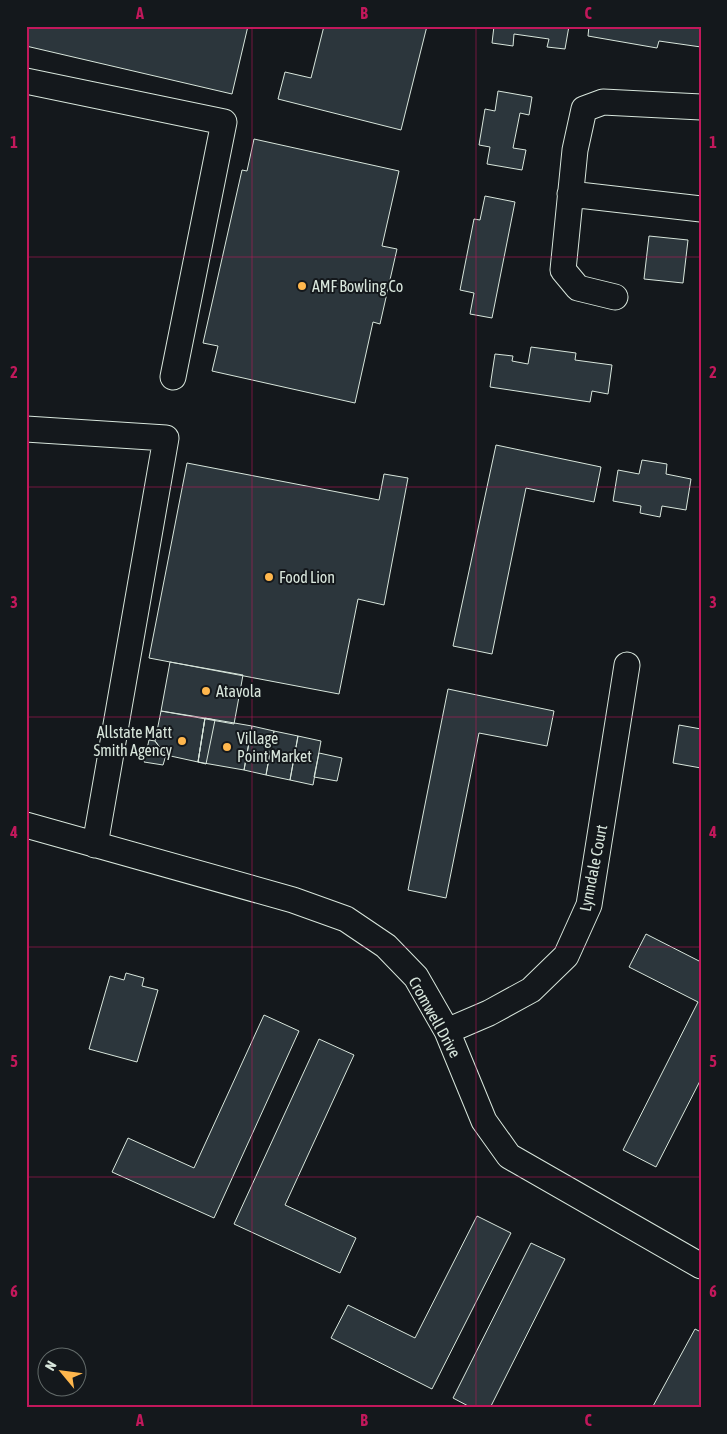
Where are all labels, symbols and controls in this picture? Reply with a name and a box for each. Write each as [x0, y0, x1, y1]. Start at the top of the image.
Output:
text: A [135, 4, 144, 22]
text: B [360, 4, 368, 22]
text: C [584, 4, 592, 22]
text: 1 [10, 133, 18, 151]
text: 1 [709, 133, 717, 151]
place label: AMF Bowling Co [312, 277, 403, 296]
marker: AMF Bowling Co [296, 280, 308, 292]
text: 2 [10, 363, 18, 381]
text: 2 [709, 363, 717, 381]
place label: Food Lion [279, 568, 335, 586]
marker: Food Lion [263, 571, 275, 583]
text: 3 [10, 593, 18, 611]
text: 3 [709, 593, 717, 611]
place label: Atavola [216, 682, 262, 700]
marker: Atavola [200, 685, 212, 697]
place label: Allstate Matt Smith Agency [94, 723, 172, 760]
place label: Village Point Market [237, 729, 312, 765]
marker: Allstate Matt Smith Agency [176, 735, 188, 747]
marker: Village Point Market [221, 741, 233, 753]
text: 4 [9, 823, 18, 841]
street label: Lynndale Court [576, 823, 611, 913]
text: 4 [708, 823, 717, 841]
street label: Cromwell Drive [405, 974, 465, 1060]
text: 5 [10, 1052, 18, 1070]
text: 5 [709, 1052, 717, 1070]
text: 6 [10, 1282, 18, 1300]
text: 6 [709, 1282, 717, 1300]
north arrow [38, 1346, 88, 1396]
text: N [42, 1358, 60, 1373]
text: A [135, 1411, 144, 1429]
text: B [360, 1411, 368, 1429]
text: C [584, 1411, 592, 1429]

